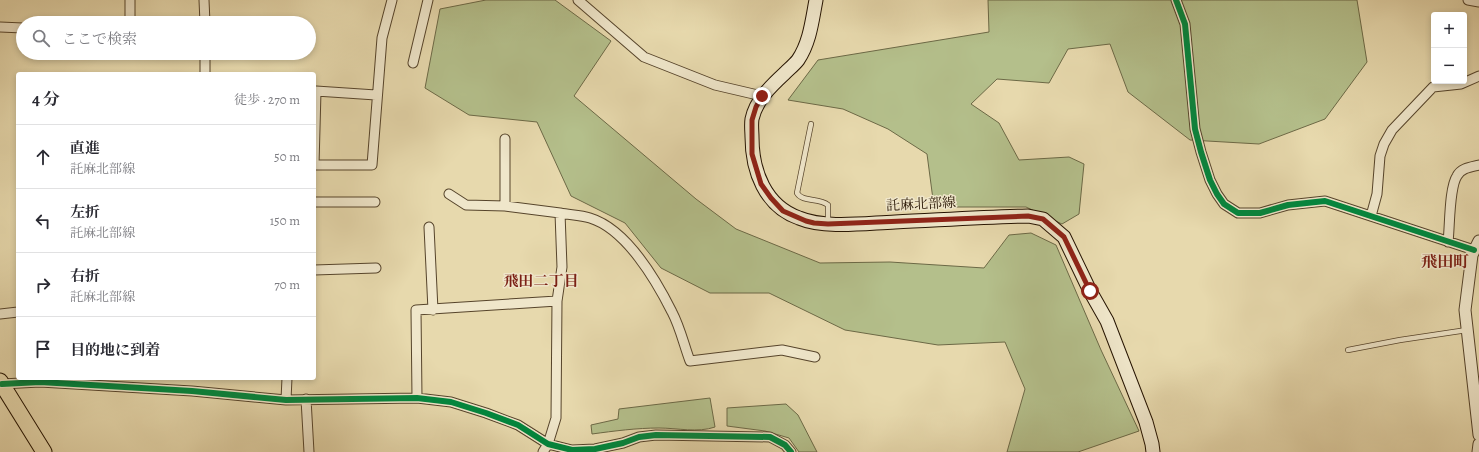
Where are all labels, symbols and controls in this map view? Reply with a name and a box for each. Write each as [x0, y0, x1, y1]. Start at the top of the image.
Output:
map controls [1431, 12, 1467, 84]
button: + [1431, 12, 1467, 48]
search box [16, 16, 316, 60]
icon: search [30, 27, 52, 49]
text: ここで検索 [62, 29, 137, 49]
button: − [1431, 48, 1467, 84]
route end [753, 87, 771, 105]
text: 4 分 [32, 88, 60, 111]
text: 徒歩 · 270 m [234, 91, 300, 108]
text: 直進 [70, 138, 100, 158]
icon: ahead [32, 146, 54, 168]
text: 50 m [274, 148, 300, 165]
text: 託麻北部線 [70, 160, 135, 177]
street label: 託麻北部線 [886, 193, 956, 215]
text: 左折 [70, 202, 100, 222]
icon: left [32, 210, 54, 232]
text: 150 m [270, 212, 300, 229]
text: 託麻北部線 [70, 224, 135, 241]
district label: 飛田町 [1421, 251, 1469, 273]
text: 右折 [70, 266, 100, 286]
district label: 飛田二丁目 [503, 271, 579, 291]
icon: right [32, 274, 54, 296]
text: 70 m [274, 276, 300, 293]
route start [1081, 282, 1099, 300]
text: 託麻北部線 [70, 288, 135, 305]
icon: arrive [32, 338, 54, 360]
text: 目的地に到着 [70, 340, 160, 360]

